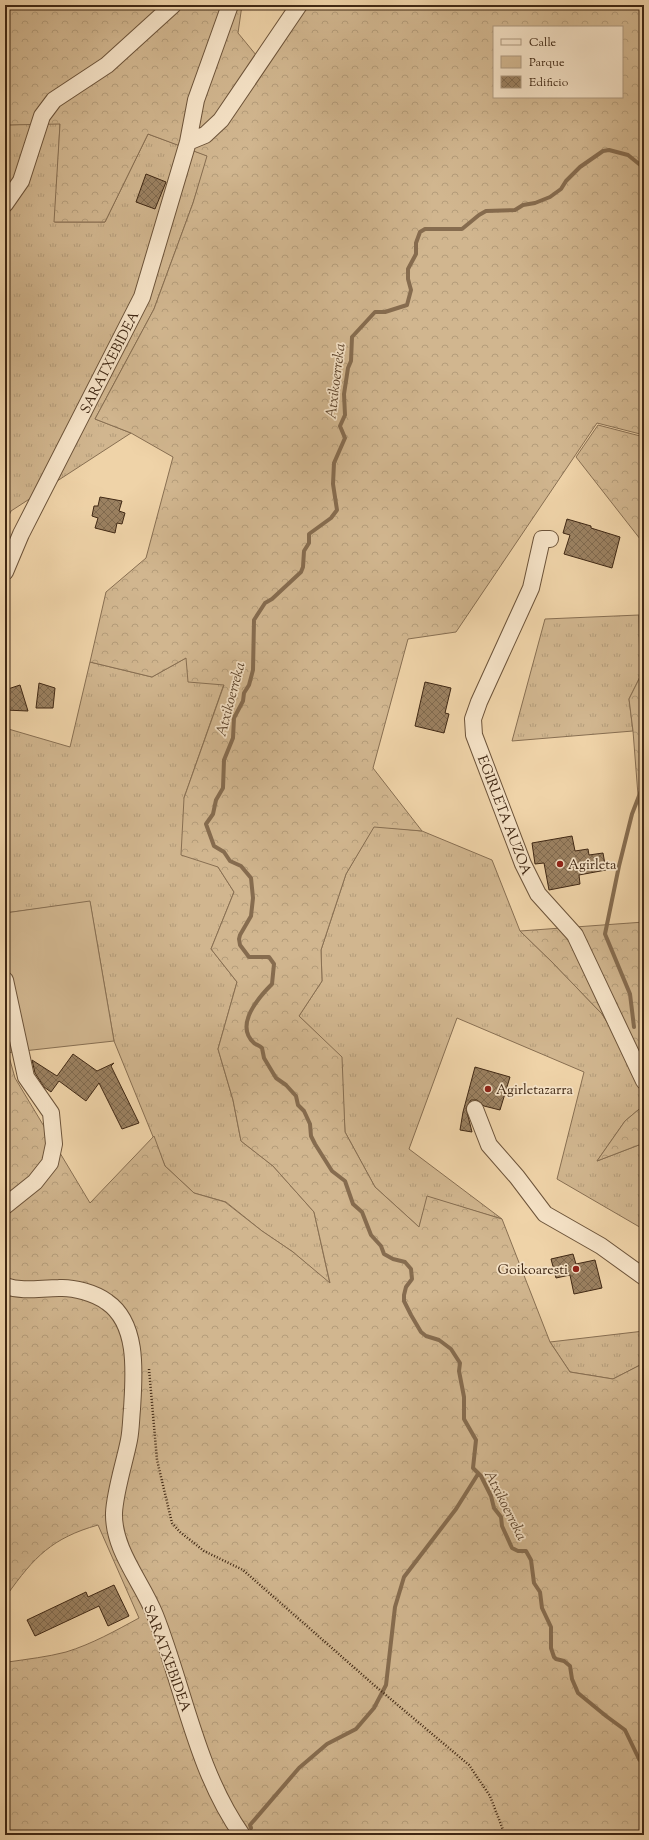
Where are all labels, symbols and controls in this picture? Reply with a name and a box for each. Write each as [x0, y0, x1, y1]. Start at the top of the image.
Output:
legend [493, 26, 623, 98]
text: Calle [529, 34, 557, 52]
text: Parque [529, 54, 565, 72]
text: Edificio [529, 74, 569, 92]
street label: SARATXEBIDEA [76, 308, 146, 418]
water label: Atxikoerreka [321, 342, 352, 420]
water label: Atxikoerreka [211, 660, 252, 739]
street label: EGIRLETA AUZOA [471, 753, 535, 879]
place label: Agirleta [568, 856, 617, 876]
marker: Agirleta [555, 859, 565, 869]
place label: Agirletazarra [496, 1081, 574, 1101]
marker: Agirletazarra [483, 1084, 493, 1094]
place label: Goikoaresti [498, 1261, 568, 1281]
marker: Goikoaresti [571, 1264, 581, 1274]
water label: Atxikoerreka [478, 1467, 531, 1545]
street label: SARATXEBIDEA [137, 1602, 195, 1716]

